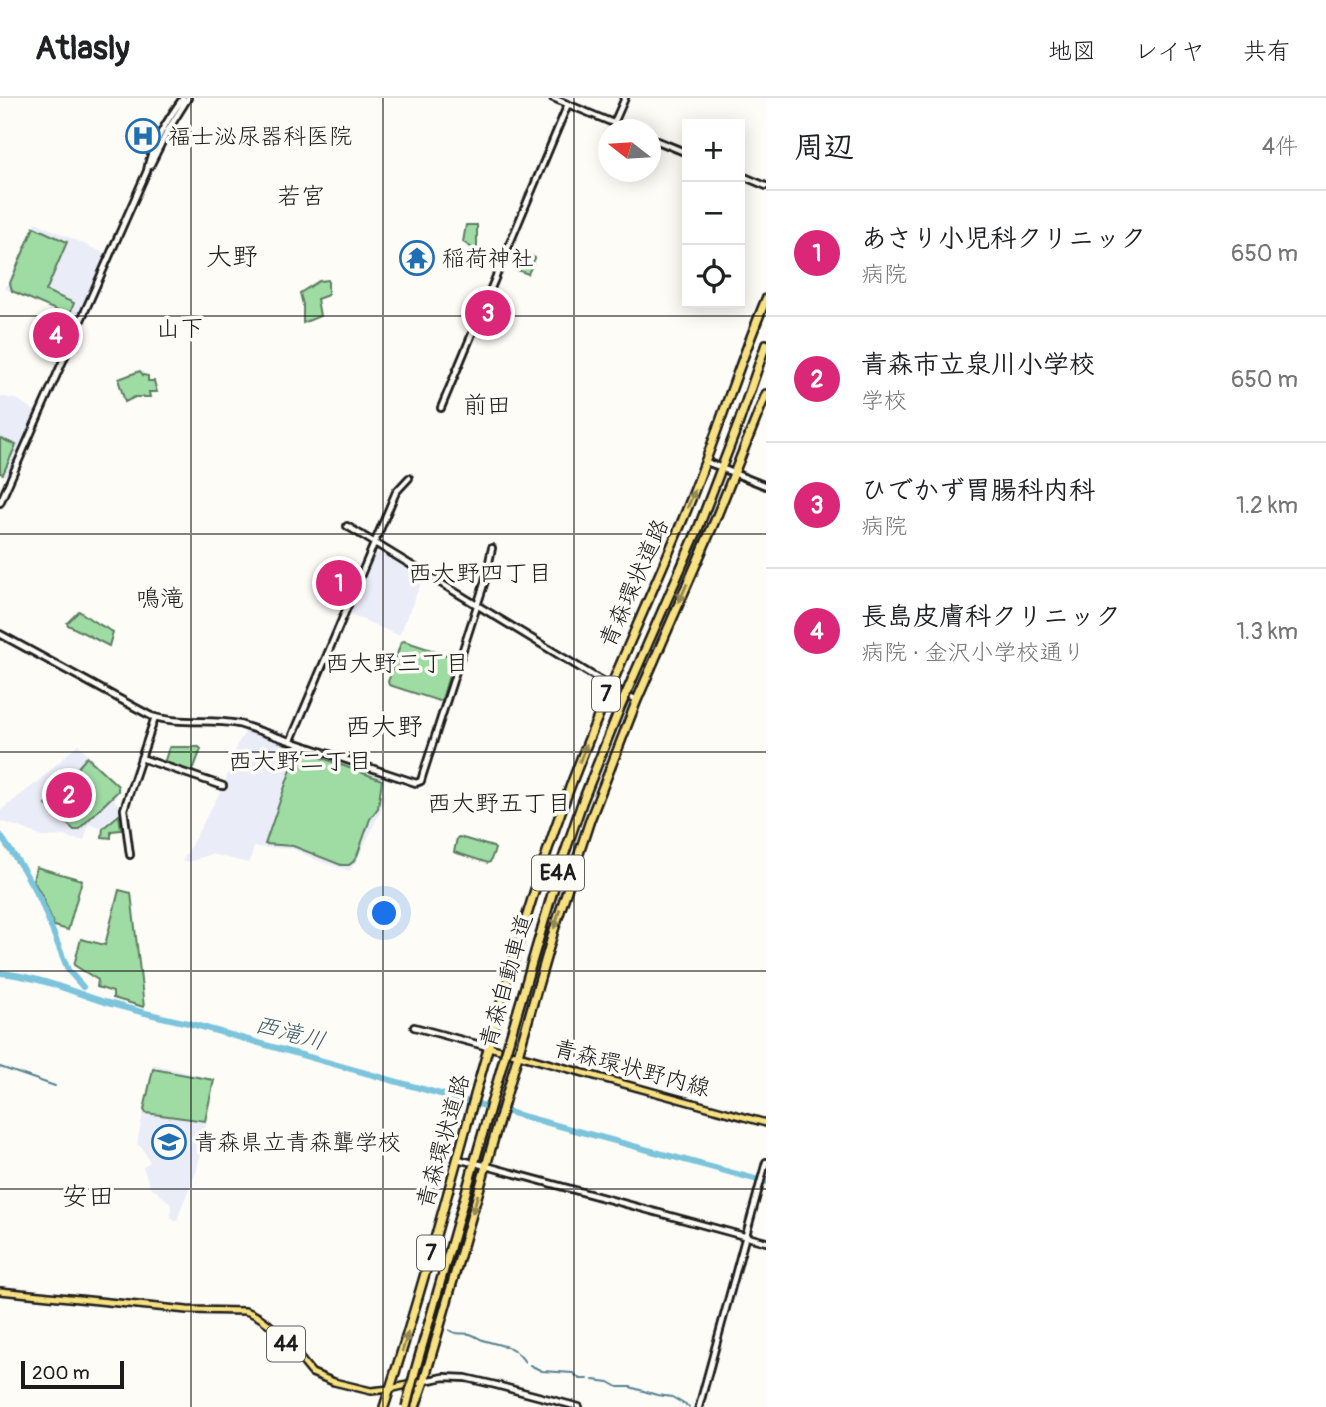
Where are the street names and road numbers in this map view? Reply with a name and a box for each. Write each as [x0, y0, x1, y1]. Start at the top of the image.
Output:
street label: 青森環状道路 [593, 514, 675, 652]
road number: 7 [592, 676, 620, 712]
road number: E4A [532, 856, 584, 890]
street label: 青森自動車道 [473, 911, 539, 1051]
street label: 青森環状野内線 [550, 1033, 714, 1103]
street label: 青森環状道路 [410, 1071, 476, 1211]
road number: 7 [417, 1236, 445, 1270]
road number: 44 [267, 1326, 305, 1362]

